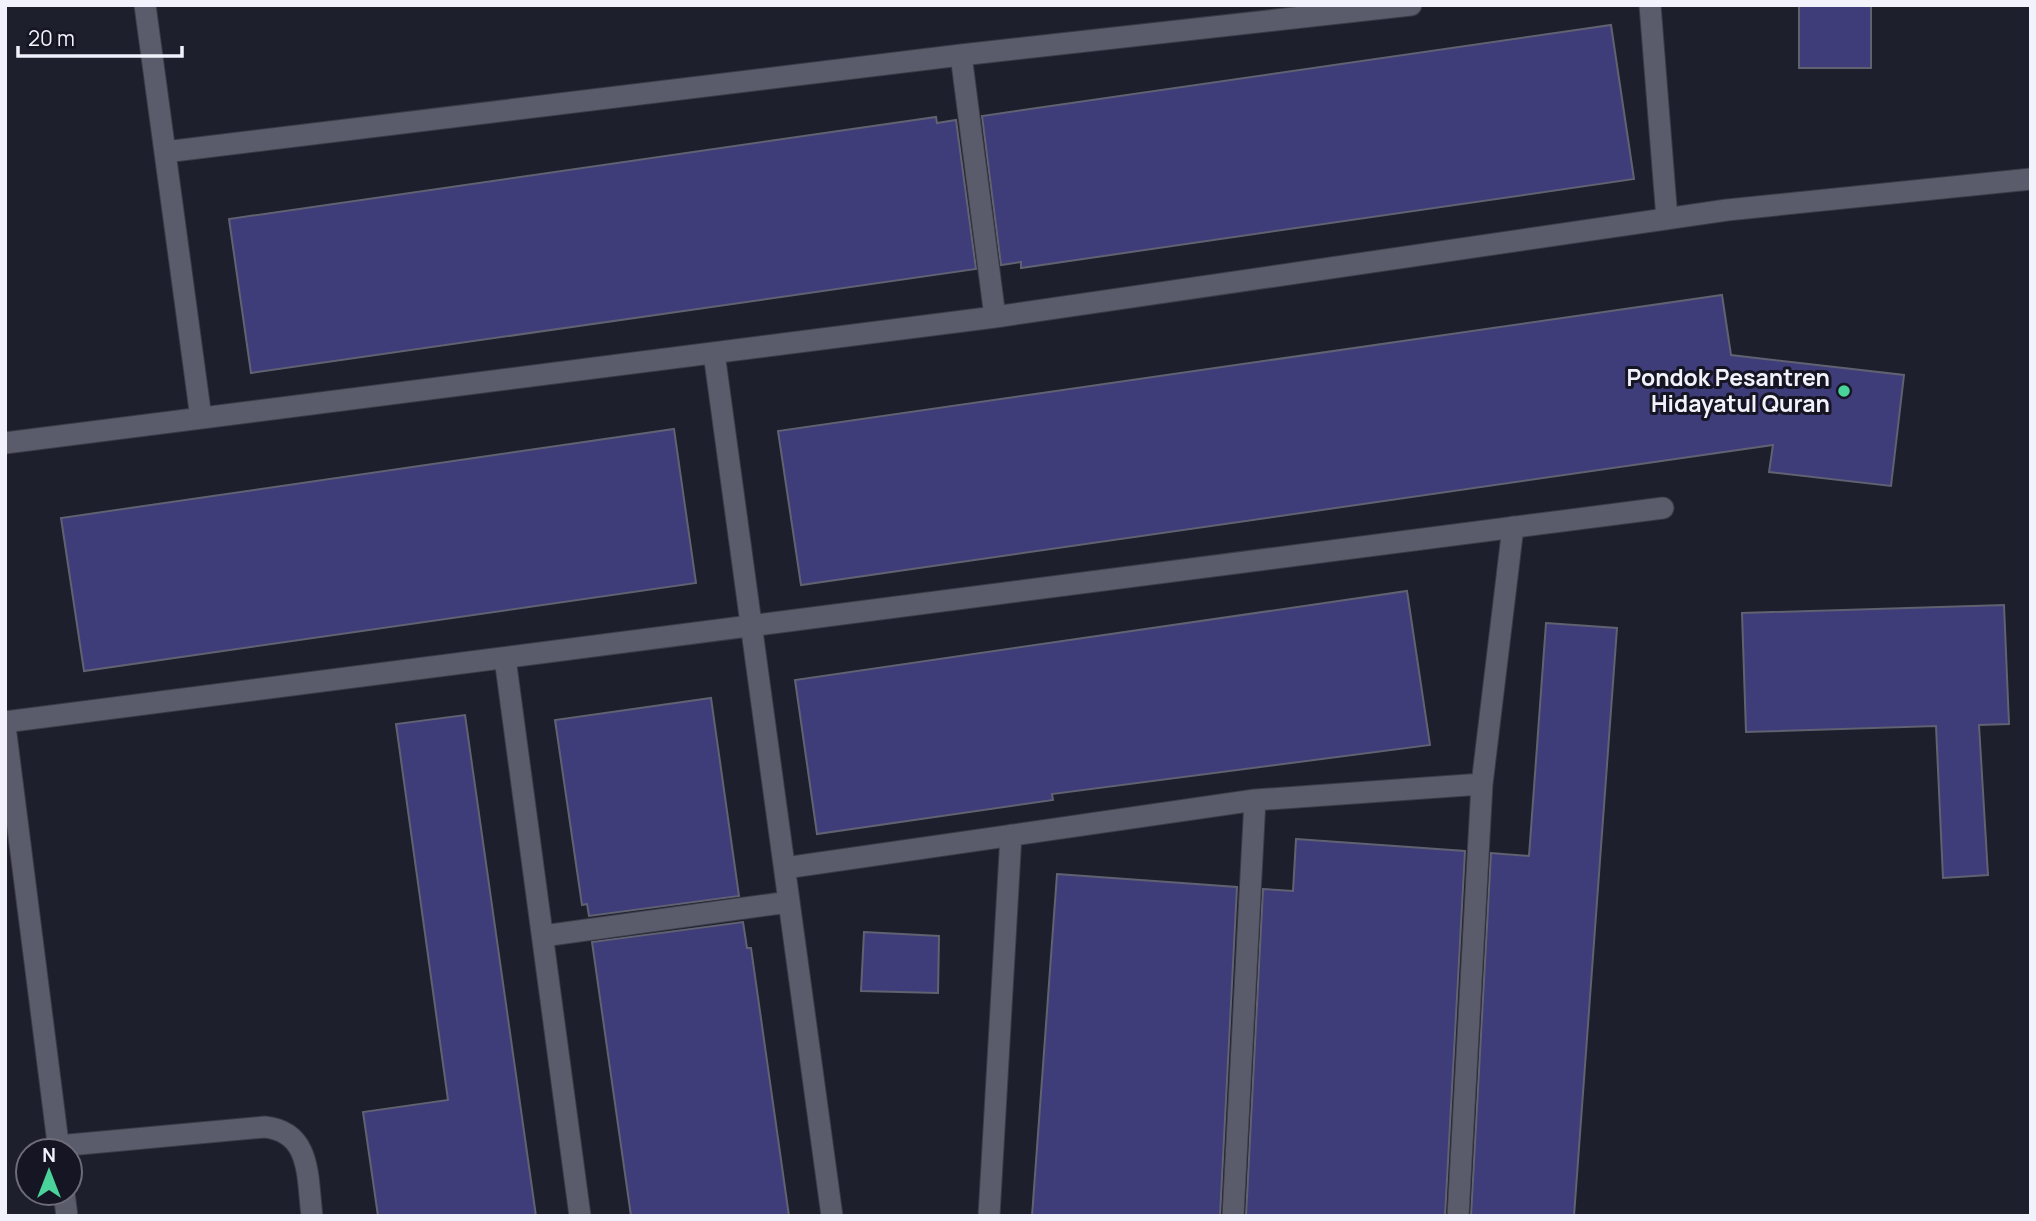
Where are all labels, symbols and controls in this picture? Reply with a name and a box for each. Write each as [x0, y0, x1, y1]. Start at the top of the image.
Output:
scale bar [18, 14, 182, 58]
text: 20 m [28, 24, 75, 52]
place label: Pondok Pesantren Hidayatul Quran [1626, 361, 1830, 419]
marker: Pondok Pesantren Hidayatul Quran [1836, 383, 1852, 399]
north arrow [14, 1137, 84, 1207]
text: N [42, 1142, 56, 1168]

